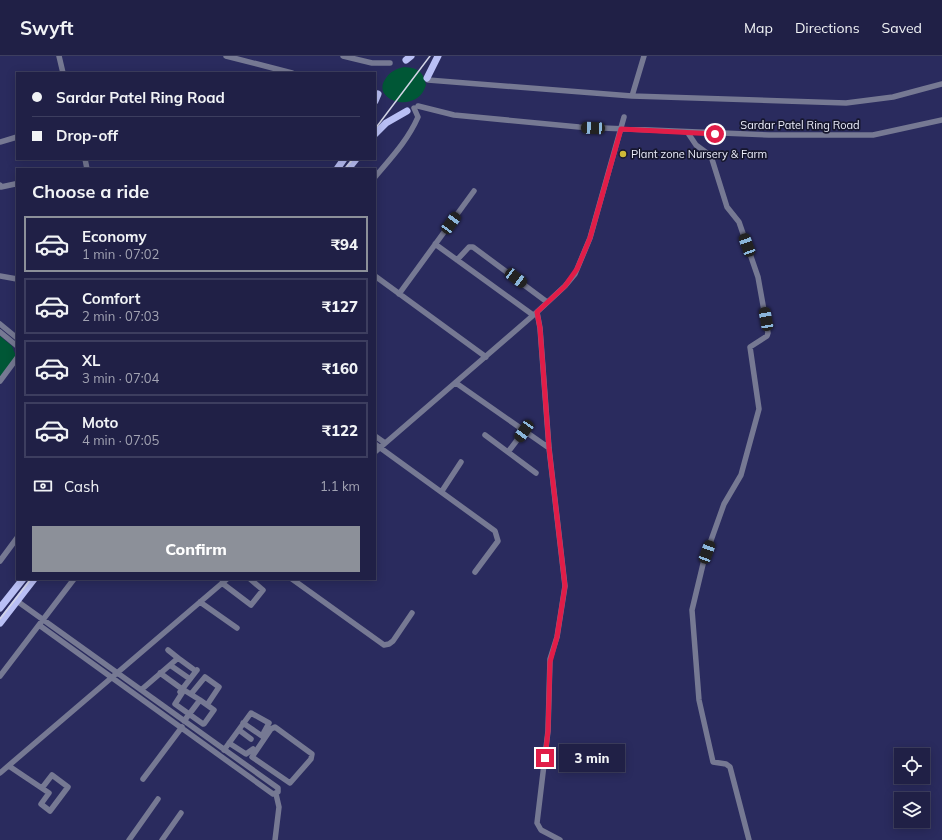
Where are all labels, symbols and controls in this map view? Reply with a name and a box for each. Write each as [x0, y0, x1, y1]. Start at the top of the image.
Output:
text: Swyft [20, 16, 74, 40]
text: Map [744, 19, 773, 37]
text: Directions [795, 19, 860, 37]
text: Saved [882, 19, 922, 37]
text: Sardar Patel Ring Road [56, 88, 225, 107]
street label: Sardar Patel Ring Road [740, 118, 860, 132]
car [581, 121, 605, 135]
route start [706, 125, 724, 143]
text: Drop-off [56, 126, 118, 145]
place label: Plant zone Nursery & Farm [631, 147, 767, 161]
marker: Plant zone Nursery & Farm [618, 149, 628, 159]
text: Choose a ride [32, 180, 149, 203]
car [439, 210, 463, 236]
icon: car [34, 226, 70, 262]
text: Economy [82, 227, 147, 246]
car [737, 232, 757, 258]
text: ₹94 [331, 235, 358, 254]
text: 1 min · 07:02 [82, 246, 159, 262]
car [503, 266, 529, 290]
icon: car [34, 288, 70, 324]
text: Comfort [82, 289, 140, 308]
text: ₹127 [322, 297, 358, 316]
car [758, 306, 774, 332]
text: 2 min · 07:03 [82, 308, 159, 324]
icon: car [34, 350, 70, 386]
text: XL [82, 351, 100, 370]
text: ₹160 [322, 359, 358, 378]
text: 3 min · 07:04 [82, 370, 159, 386]
icon: car [34, 412, 70, 448]
text: Moto [82, 413, 118, 432]
car [512, 418, 536, 444]
text: ₹122 [322, 421, 358, 440]
text: 4 min · 07:05 [82, 432, 159, 448]
icon: cash [32, 475, 54, 497]
text: Cash [64, 477, 99, 496]
text: 1.1 km [320, 478, 360, 494]
button: Confirm [32, 526, 360, 572]
car [697, 539, 717, 565]
callout: 3 min [559, 744, 625, 772]
map controls [894, 748, 930, 828]
button: locate [894, 748, 930, 784]
route end [536, 749, 554, 767]
text: 3 min [575, 750, 609, 766]
button: layers [894, 792, 930, 828]

